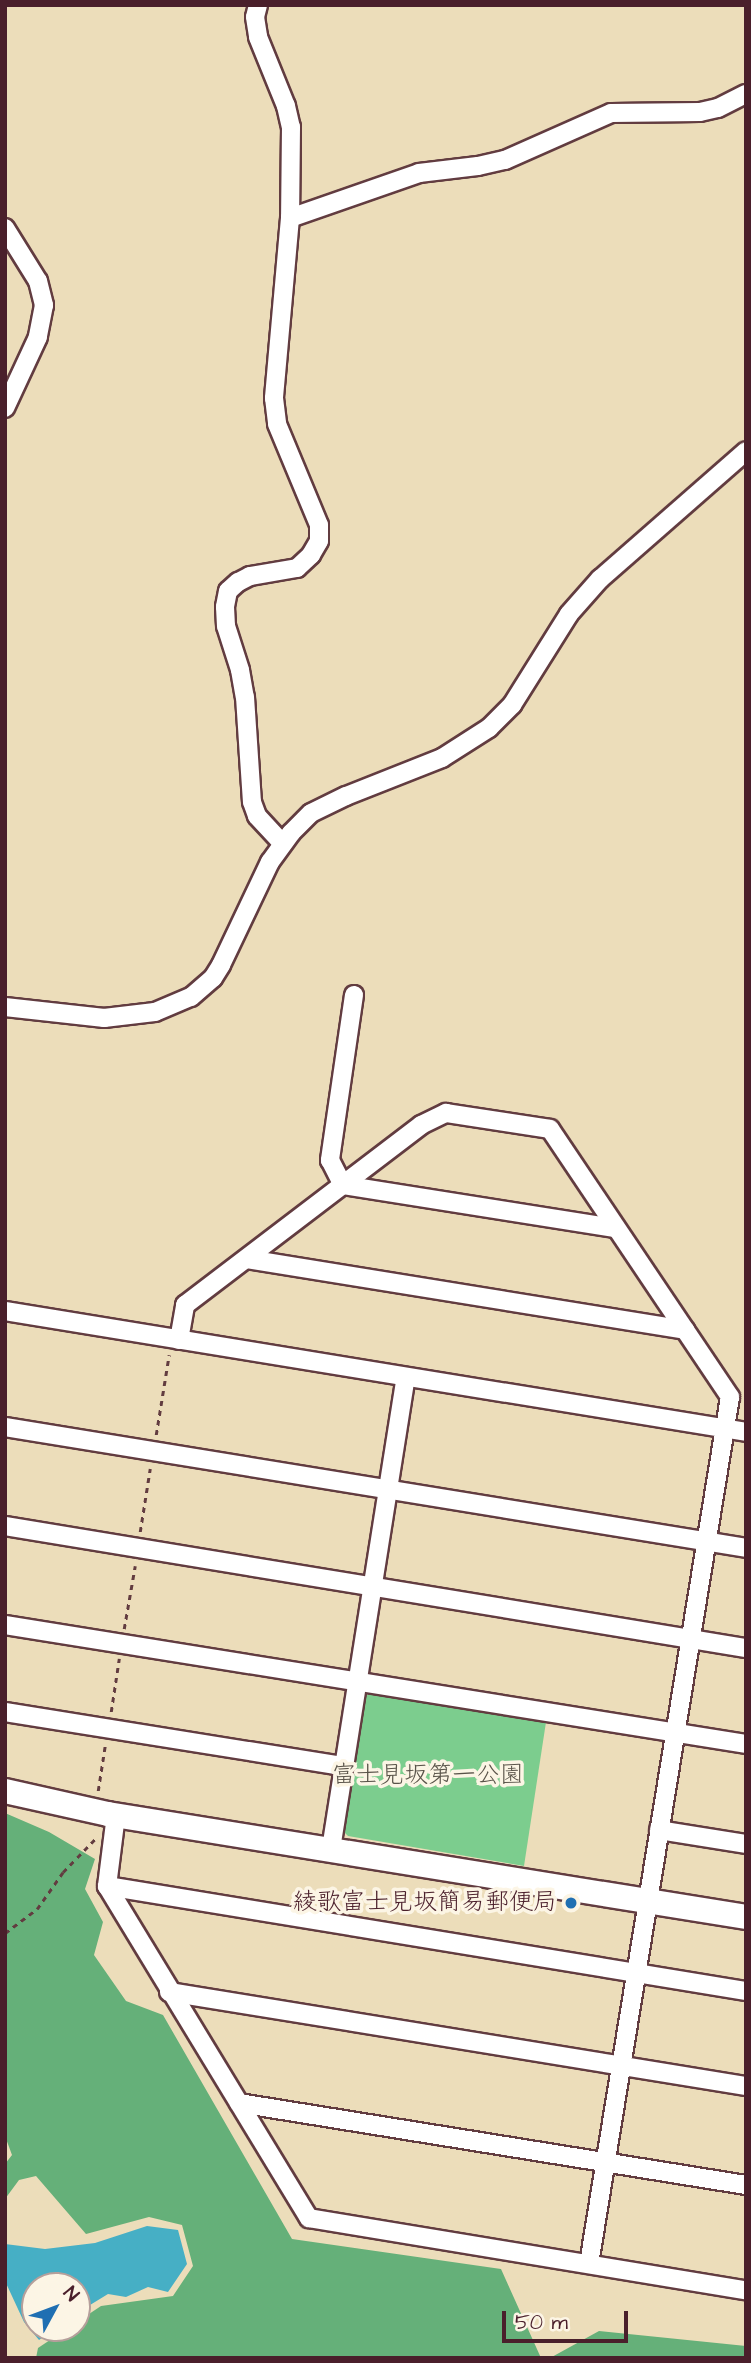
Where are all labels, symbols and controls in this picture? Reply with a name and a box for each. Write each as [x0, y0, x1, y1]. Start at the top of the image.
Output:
park label: 富士見坂第一公園 [332, 1762, 524, 1790]
place label: 綾歌富士見坂簡易郵便局 [293, 1889, 557, 1917]
marker: 綾歌富士見坂簡易郵便局 [563, 1895, 579, 1911]
north arrow [21, 2272, 91, 2342]
text: N [57, 2281, 85, 2308]
scale bar [506, 2296, 632, 2340]
text: 50 m [515, 2308, 568, 2337]

